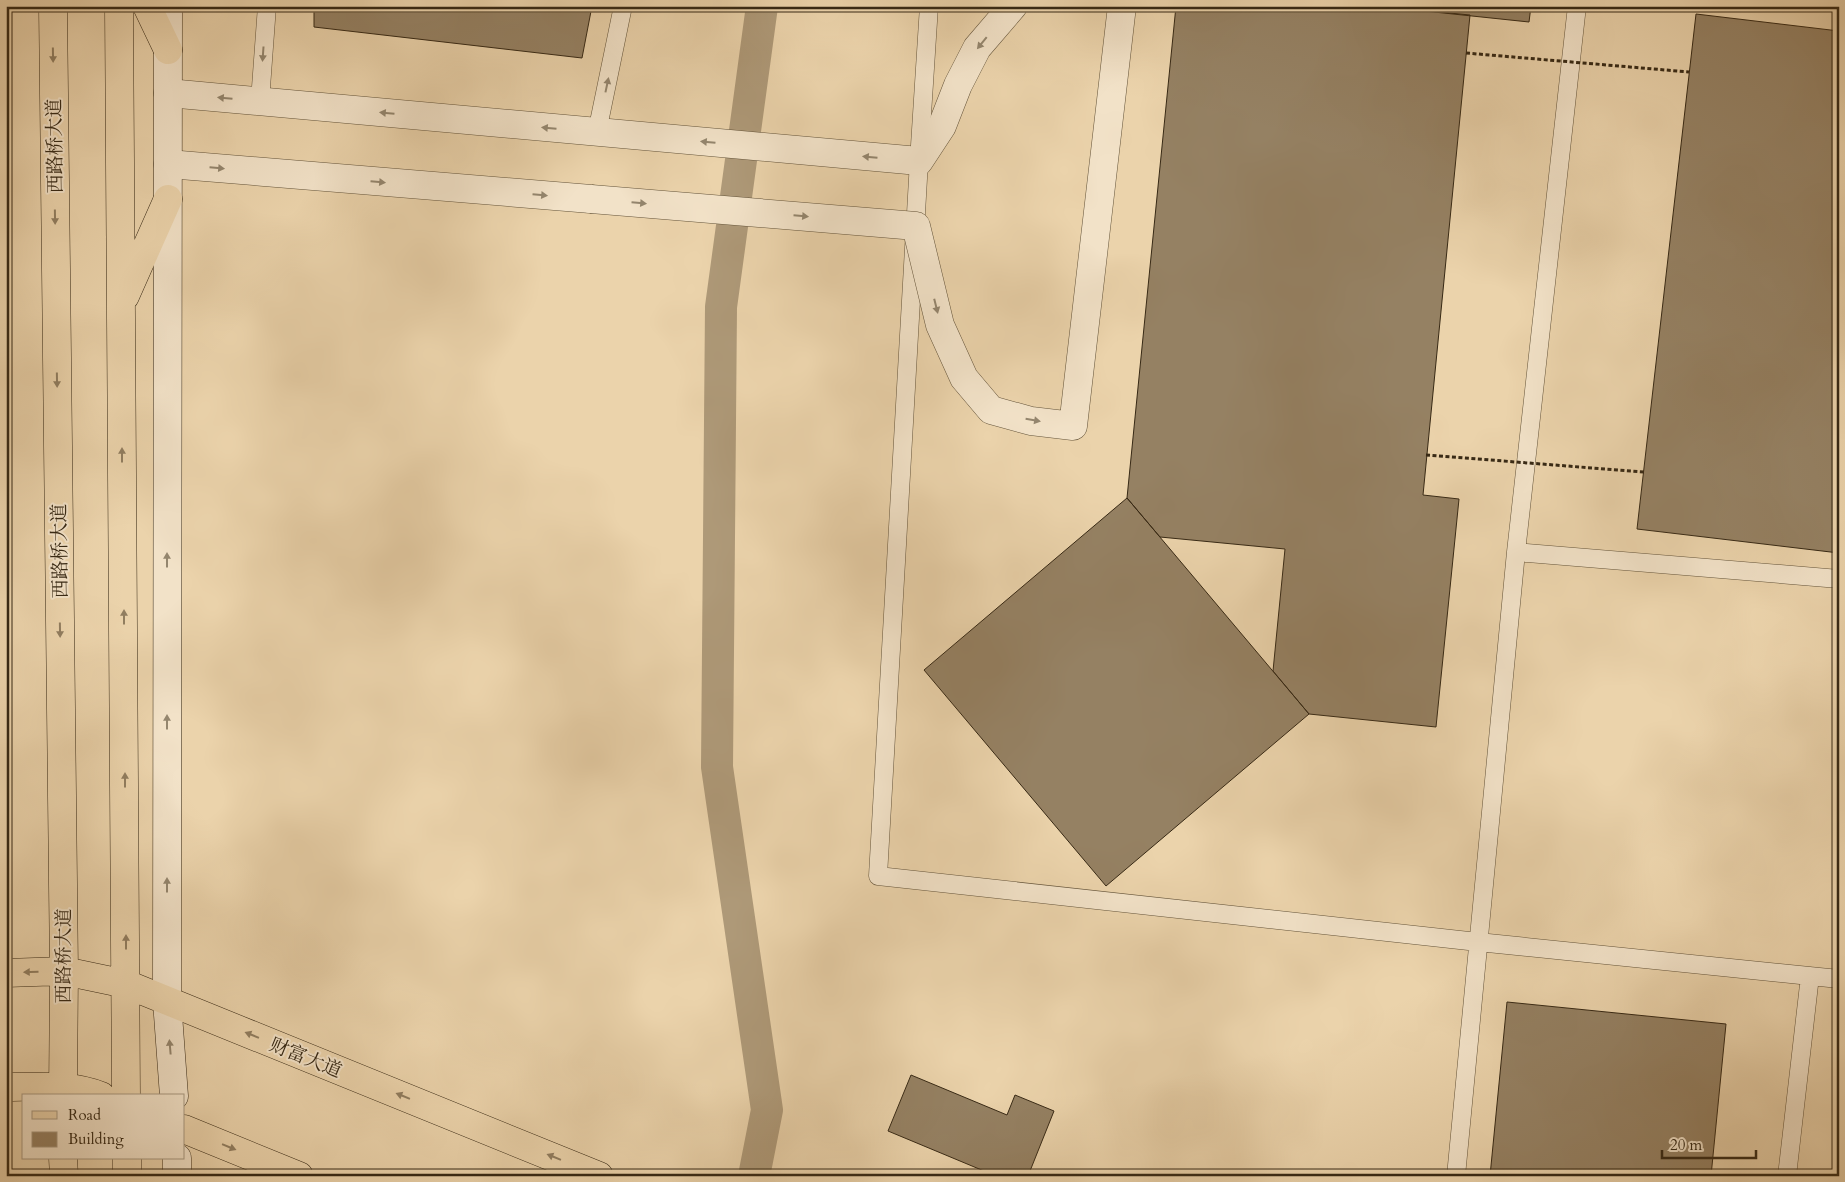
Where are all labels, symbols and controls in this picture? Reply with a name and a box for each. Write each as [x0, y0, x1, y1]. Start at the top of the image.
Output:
one-way arrow [976, 36, 987, 49]
one-way arrow [259, 46, 267, 62]
one-way arrow [49, 47, 57, 63]
one-way arrow [603, 77, 611, 92]
one-way arrow [217, 94, 233, 102]
street label: 西路桥大道 [41, 98, 69, 194]
one-way arrow [379, 109, 395, 117]
one-way arrow [540, 124, 556, 132]
one-way arrow [700, 138, 716, 146]
one-way arrow [862, 153, 878, 161]
one-way arrow [209, 164, 225, 172]
one-way arrow [371, 178, 387, 186]
one-way arrow [533, 191, 549, 199]
one-way arrow [631, 199, 647, 207]
one-way arrow [51, 210, 59, 226]
one-way arrow [793, 213, 809, 221]
one-way arrow [932, 298, 940, 313]
one-way arrow [53, 372, 61, 388]
one-way arrow [1025, 417, 1041, 425]
one-way arrow [118, 446, 126, 462]
street label: 西路桥大道 [46, 503, 74, 599]
one-way arrow [163, 552, 171, 568]
one-way arrow [119, 609, 127, 625]
one-way arrow [56, 622, 64, 638]
one-way arrow [163, 714, 171, 730]
one-way arrow [121, 771, 129, 787]
one-way arrow [163, 877, 171, 893]
street label: 西路桥大道 [51, 908, 77, 1004]
one-way arrow [122, 934, 130, 950]
one-way arrow [23, 968, 39, 976]
one-way arrow [245, 1031, 259, 1039]
street label: 财富大道 [266, 1032, 346, 1084]
one-way arrow [166, 1039, 174, 1055]
one-way arrow [396, 1092, 410, 1100]
legend [22, 1094, 185, 1160]
text: Road [68, 1105, 101, 1125]
scale bar [1662, 1127, 1756, 1159]
text: Building [68, 1129, 124, 1149]
text: 20 m [1670, 1135, 1702, 1155]
one-way arrow [222, 1144, 236, 1152]
one-way arrow [546, 1153, 561, 1161]

